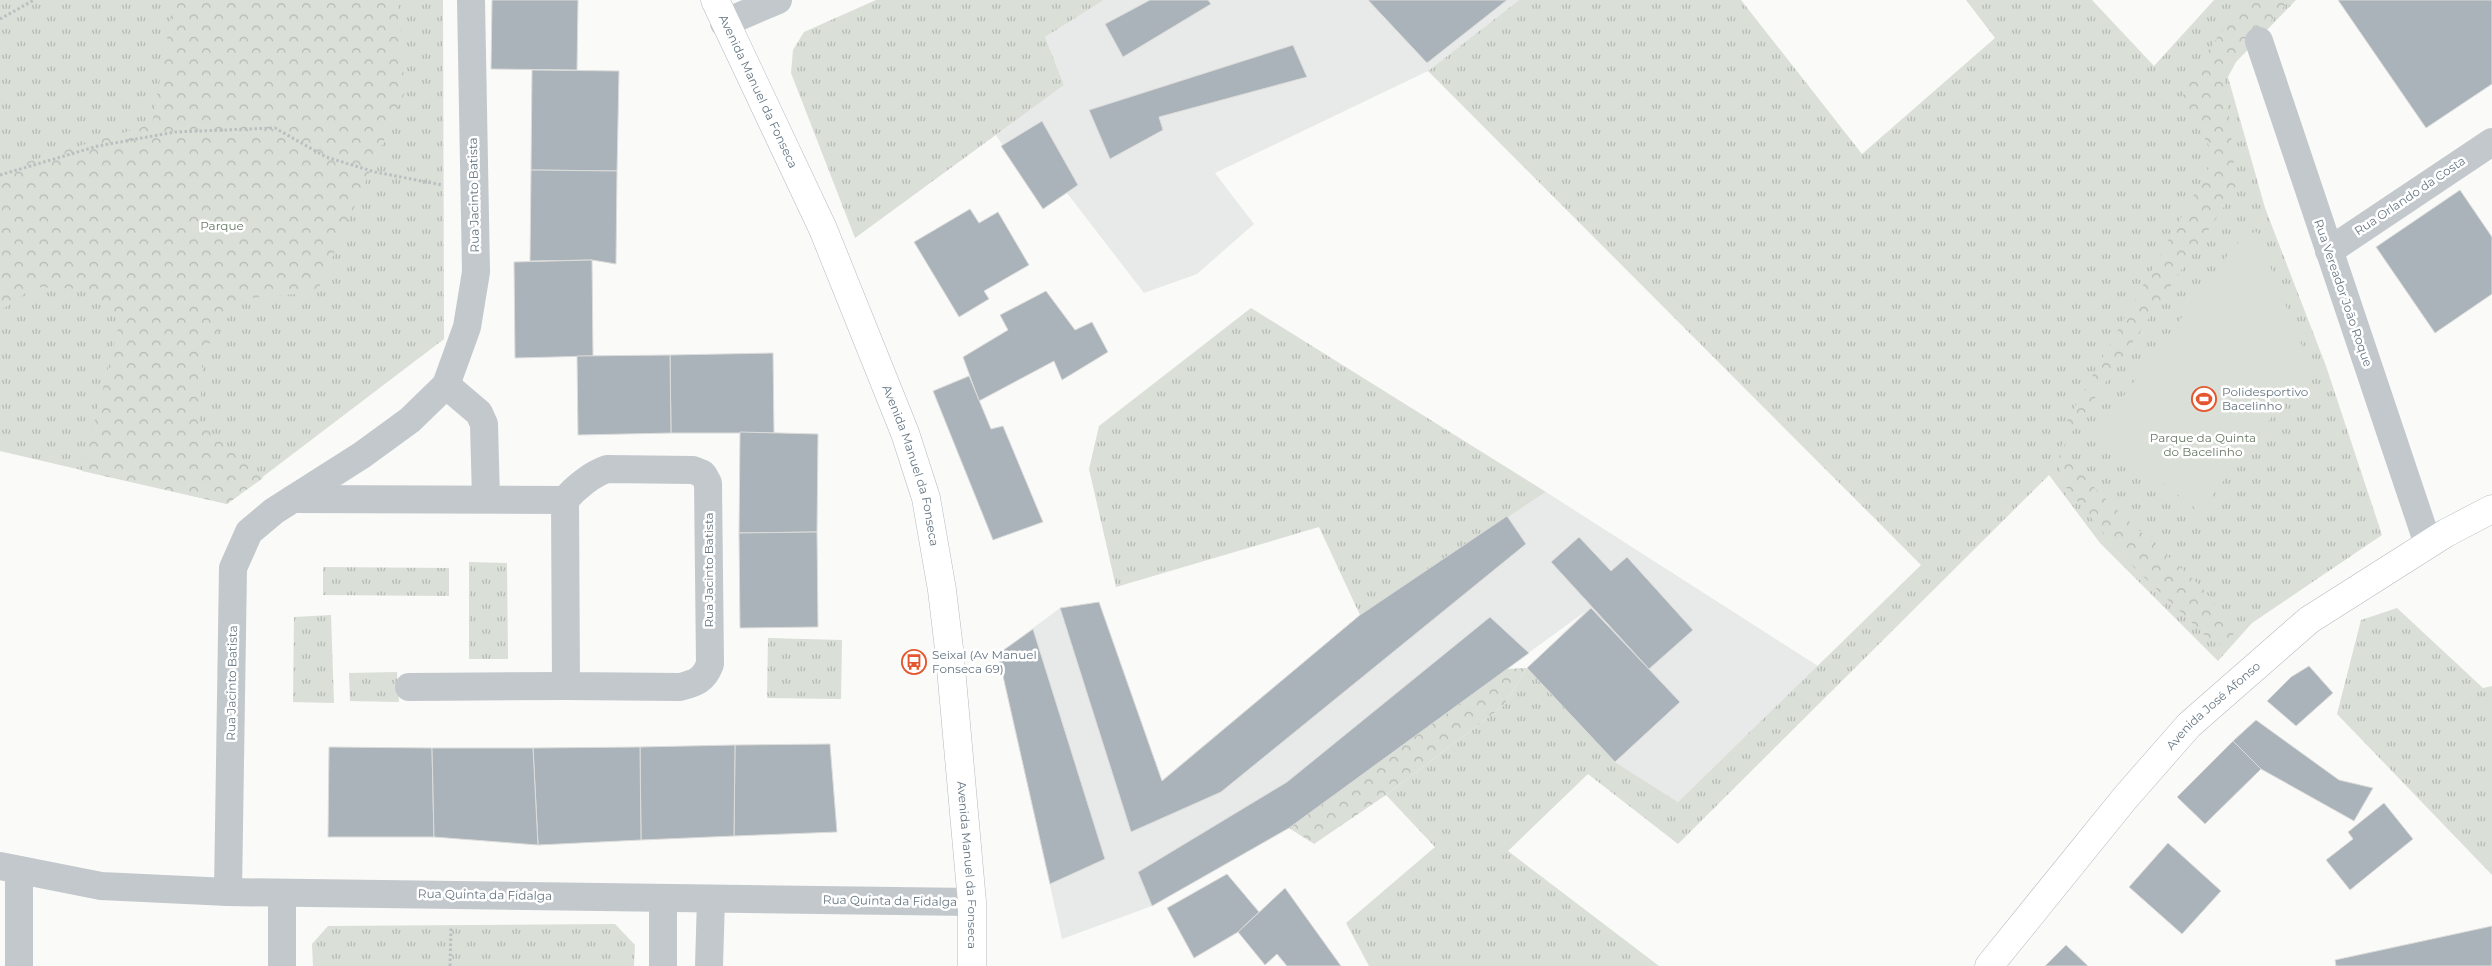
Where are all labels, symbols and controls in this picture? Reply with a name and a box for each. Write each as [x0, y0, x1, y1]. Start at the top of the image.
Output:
street label: Avenida Manuel da Fonseca [716, 12, 801, 171]
street label: Rua Jacinto Batista [465, 137, 482, 253]
street label: Rua Orlando da Costa [2351, 153, 2468, 238]
street label: Rua Vereador João Roque [2311, 217, 2376, 369]
park label: Parque [200, 218, 244, 233]
street label: Avenida Manuel da Fonseca [879, 382, 942, 547]
place label: Polidesportivo Bacelinho [2222, 384, 2308, 413]
sports icon: Polidesportivo Bacelinho [2191, 386, 2217, 412]
park label: Parque da Quinta do Bacelinho [2150, 430, 2256, 459]
street label: Rua Jacinto Batista [701, 512, 716, 628]
street label: Rua Jacinto Batista [223, 625, 240, 741]
place label: Seixal (Av Manuel Fonseca 69) [932, 647, 1037, 676]
bus stop icon: Seixal (Av Manuel Fonseca 69) [901, 649, 927, 675]
street label: Avenida José Afonso [2163, 658, 2263, 753]
street label: Avenida Manuel da Fonseca [954, 780, 980, 949]
street label: Rua Quinta da Fidalga [418, 886, 552, 903]
street label: Rua Quinta da Fidalga [823, 892, 957, 909]

